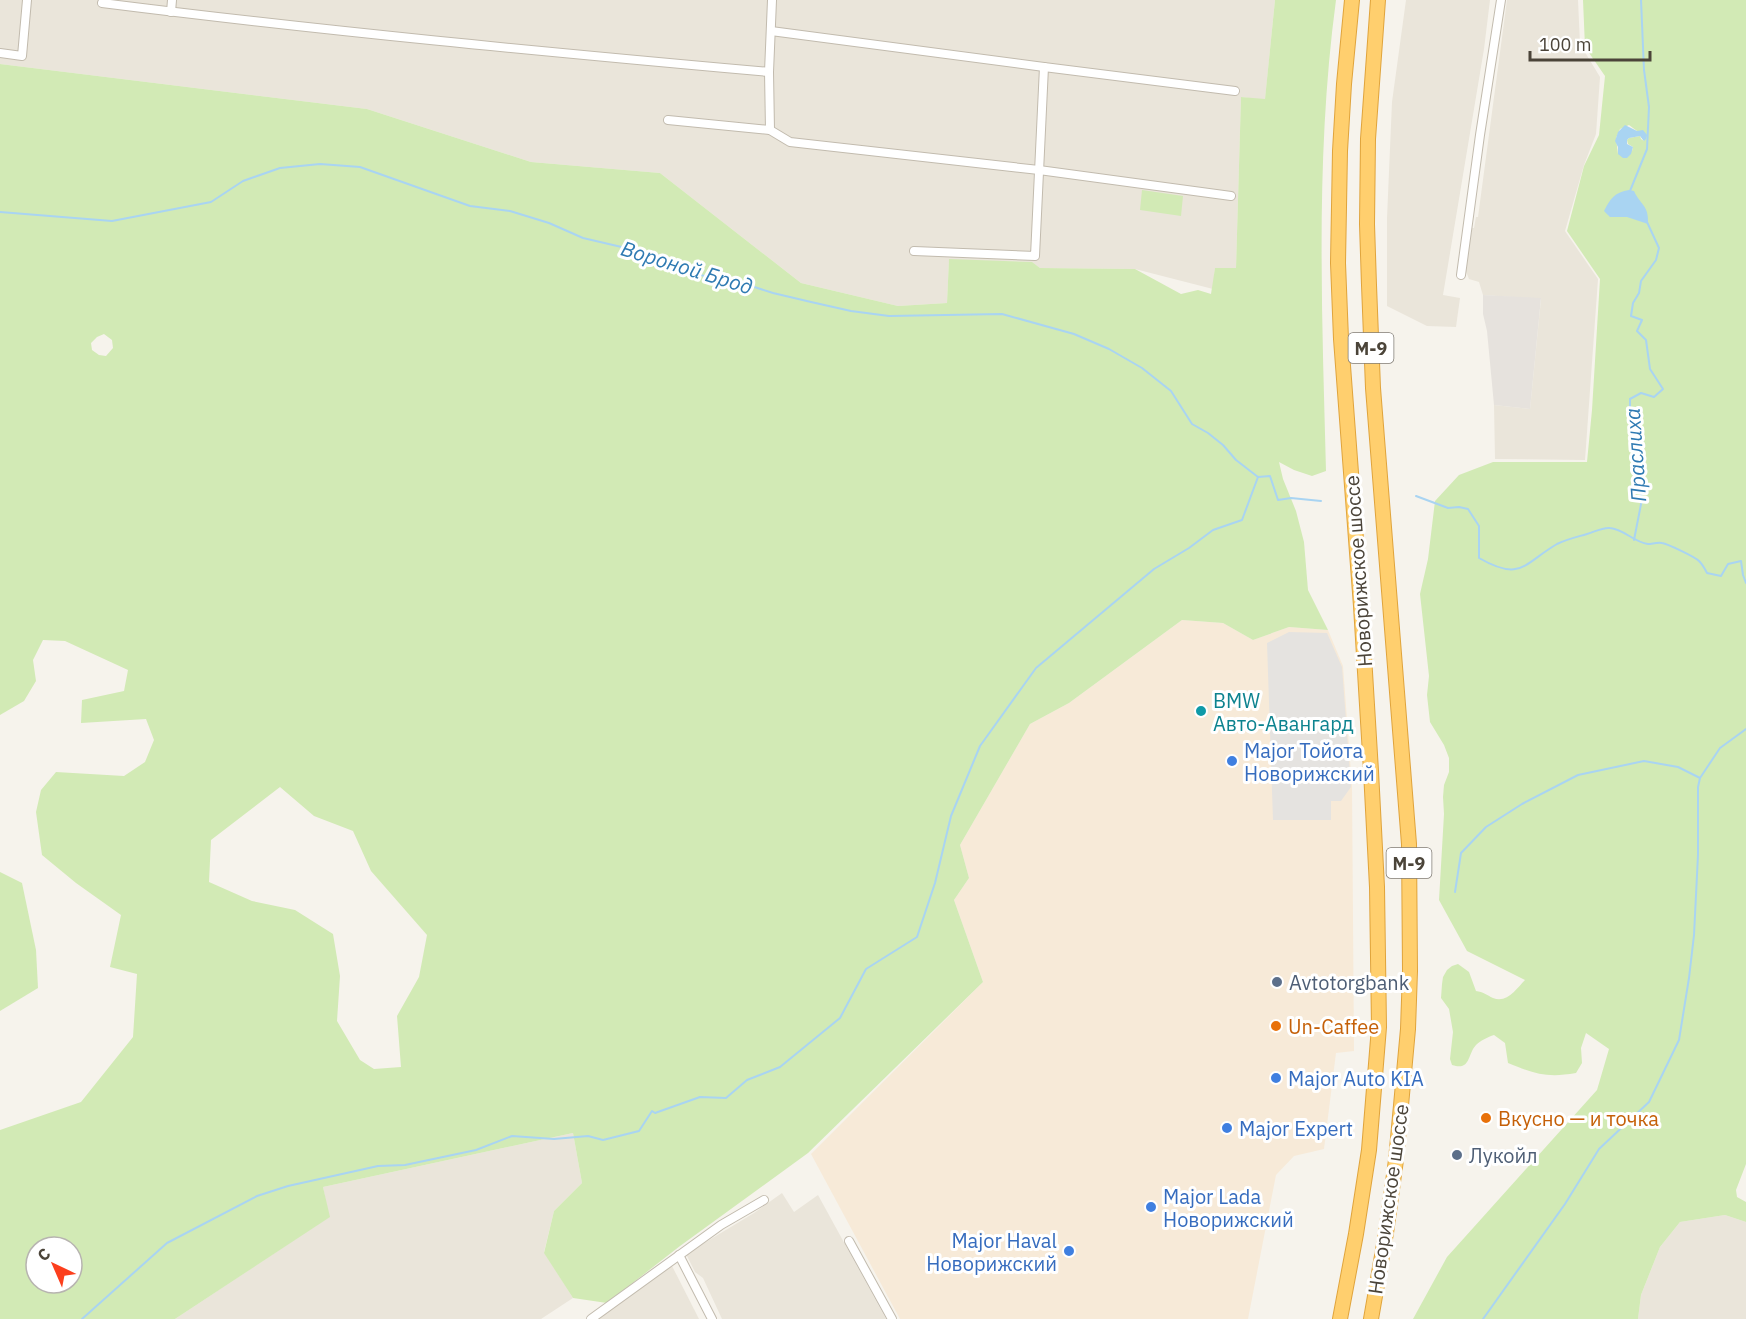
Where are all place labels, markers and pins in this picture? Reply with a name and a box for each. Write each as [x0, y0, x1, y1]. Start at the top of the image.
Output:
place label: BMW Авто-Авангард [1213, 687, 1354, 737]
marker: BMW Авто-Авангард [1194, 704, 1208, 718]
place label: Major Тойота Новорижский [1244, 737, 1375, 787]
marker: Major Тойота Новорижский [1225, 754, 1239, 768]
place label: Avtotorgbank [1289, 969, 1410, 996]
marker: Avtotorgbank [1270, 975, 1284, 989]
place label: Un-Caffee [1288, 1013, 1379, 1040]
marker: Un-Caffee [1269, 1019, 1283, 1033]
place label: Major Auto KIA [1288, 1065, 1424, 1092]
marker: Major Auto KIA [1269, 1071, 1283, 1085]
place label: Вкусно — и точка [1498, 1105, 1659, 1132]
marker: Вкусно — и точка [1479, 1111, 1493, 1125]
place label: Major Expert [1239, 1115, 1353, 1142]
marker: Major Expert [1220, 1121, 1234, 1135]
place label: Лукойл [1469, 1142, 1538, 1169]
marker: Лукойл [1450, 1148, 1464, 1162]
place label: Major Lada Новорижский [1163, 1183, 1294, 1233]
marker: Major Lada Новорижский [1144, 1200, 1158, 1214]
place label: Major Haval Новорижский [926, 1227, 1057, 1277]
marker: Major Haval Новорижский [1062, 1244, 1076, 1258]

